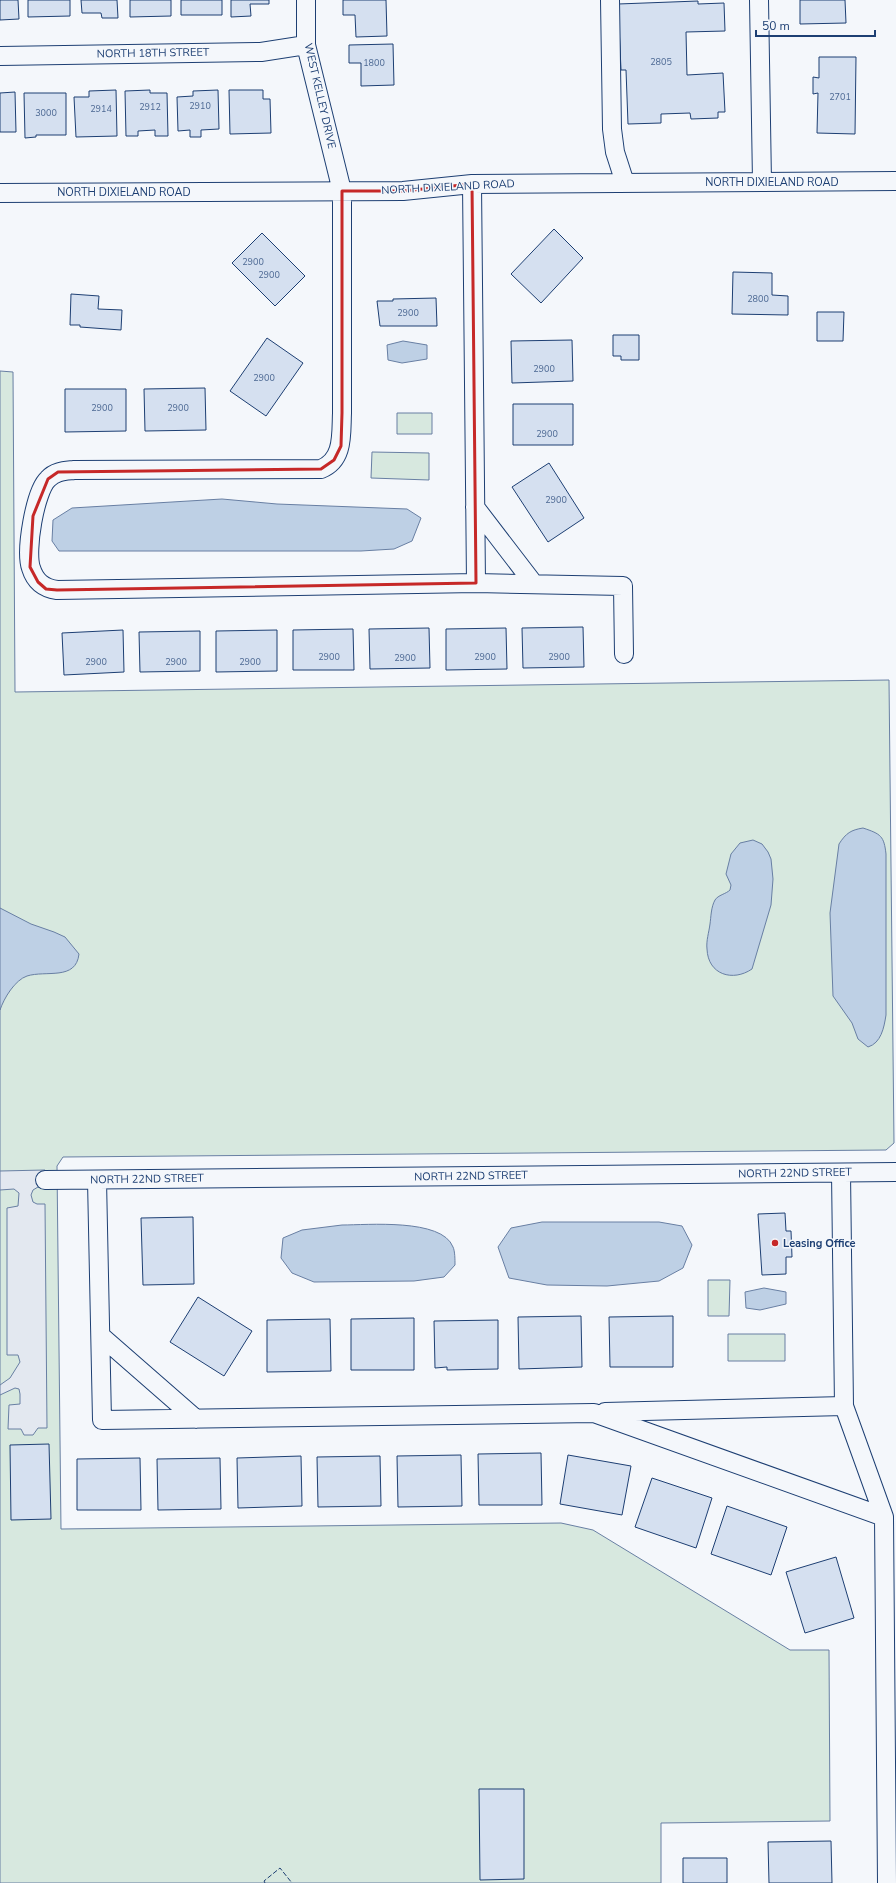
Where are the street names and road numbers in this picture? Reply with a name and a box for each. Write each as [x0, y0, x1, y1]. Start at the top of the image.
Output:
street label: WEST KELLEY DRIVE [301, 42, 339, 150]
street label: NORTH 18TH STREET [97, 45, 210, 61]
street label: NORTH DIXIELAND ROAD [705, 175, 839, 190]
street label: NORTH DIXIELAND ROAD [381, 176, 515, 198]
street label: NORTH DIXIELAND ROAD [57, 185, 191, 200]
street label: NORTH 22ND STREET [738, 1165, 852, 1181]
street label: NORTH 22ND STREET [414, 1168, 528, 1184]
street label: NORTH 22ND STREET [90, 1171, 204, 1187]

